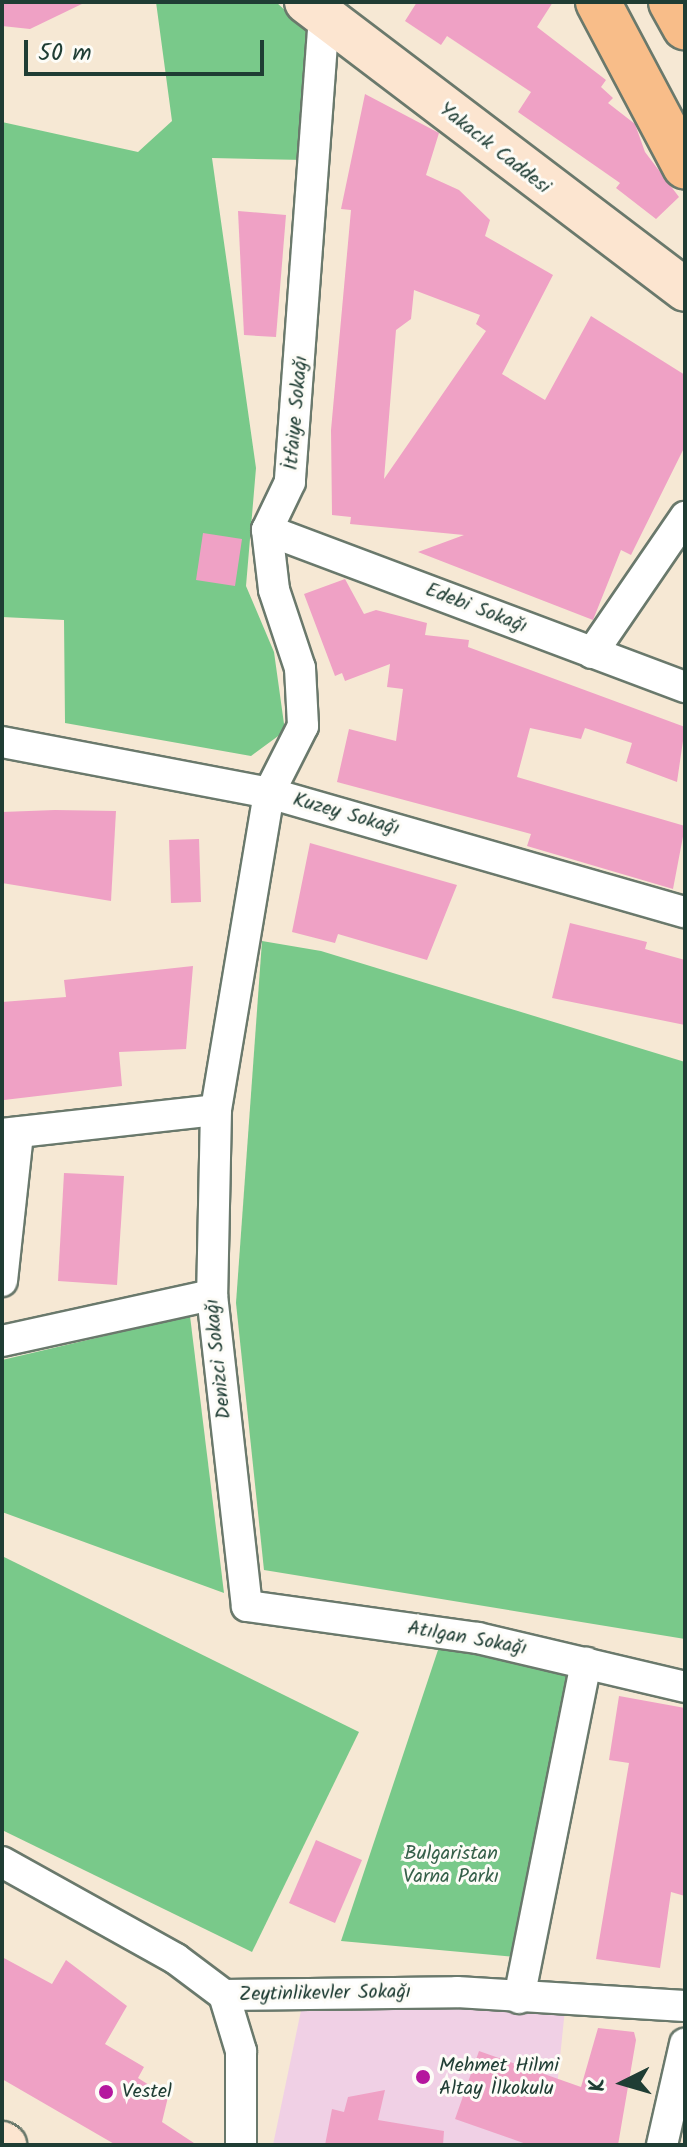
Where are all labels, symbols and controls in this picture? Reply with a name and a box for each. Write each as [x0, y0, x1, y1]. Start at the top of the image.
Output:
scale bar [28, 24, 268, 74]
text: 50 m [38, 34, 92, 73]
street label: Yakacık Caddesi [434, 98, 554, 200]
street label: İtfaiye Sokağı [280, 355, 314, 471]
street label: Edebi Sokağı [422, 579, 530, 639]
street label: Kuzey Sokağı [290, 788, 402, 842]
street label: Denizci Sokağı [201, 1298, 237, 1420]
street label: Atılgan Sokağı [406, 1617, 528, 1661]
park label: Bulgaristan Varna Parkı [403, 1842, 499, 1889]
street label: Zeytinlikevler Sokağı [239, 1981, 411, 2007]
north arrow [583, 2043, 663, 2123]
place label: Mehmet Hilmi Altay İlkokulu [439, 2054, 559, 2101]
marker: Mehmet Hilmi Altay İlkokulu [414, 2068, 432, 2086]
text: K [581, 2077, 617, 2093]
place label: Vestel [122, 2080, 172, 2104]
marker: Vestel [97, 2083, 115, 2101]

